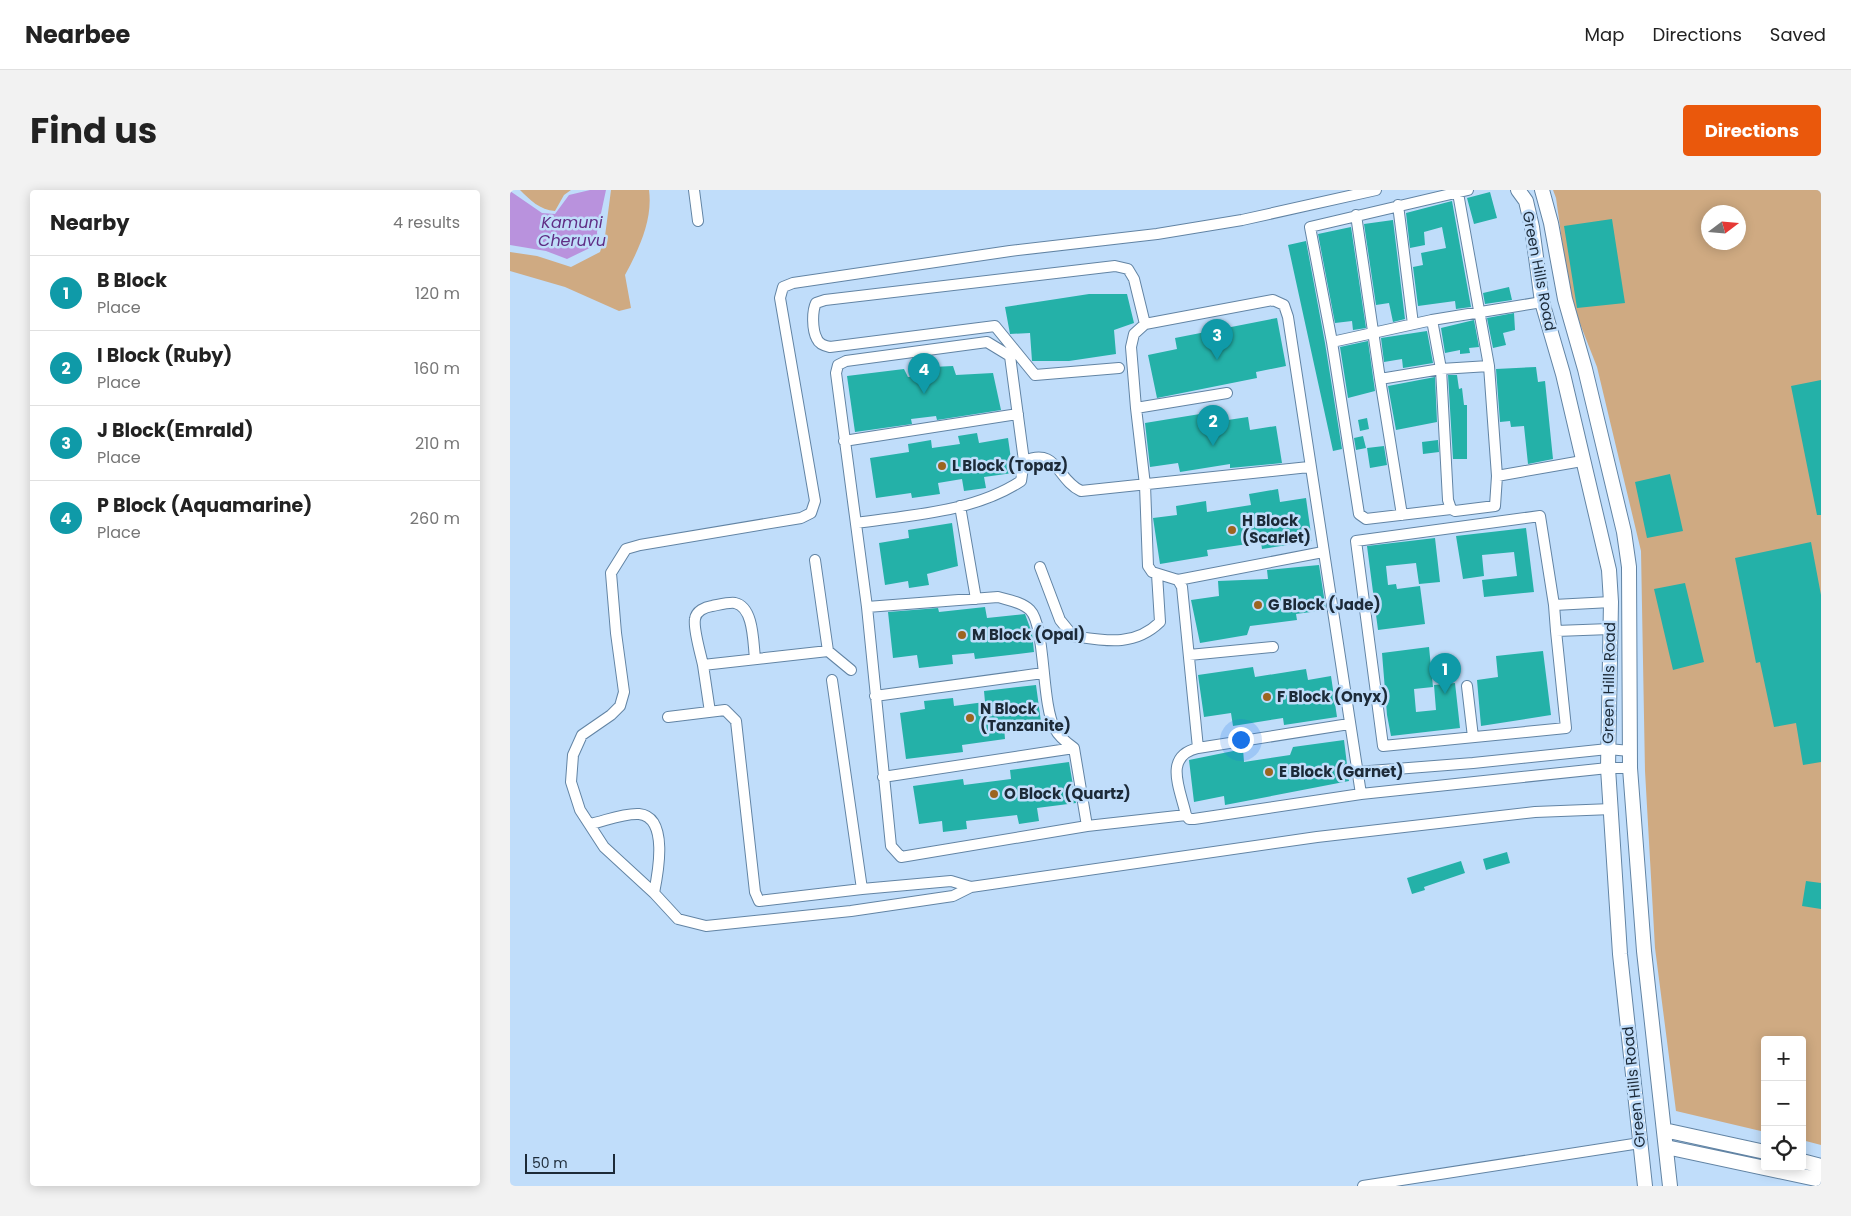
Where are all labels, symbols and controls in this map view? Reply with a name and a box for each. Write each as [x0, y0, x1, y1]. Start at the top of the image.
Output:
text: Nearbee [25, 18, 130, 51]
text: Map [1585, 22, 1624, 47]
text: Directions [1652, 22, 1742, 47]
text: Saved [1770, 22, 1826, 47]
button: Directions [1683, 105, 1821, 156]
text: Find us [30, 106, 157, 155]
north arrow [1701, 205, 1746, 250]
text: Nearby [50, 208, 130, 237]
street label: Green Hills Road [1518, 209, 1561, 333]
text: 4 results [393, 211, 460, 234]
water label: Kamuni Cheruvu [538, 211, 606, 252]
text: B Block [97, 267, 167, 294]
text: 1 [63, 282, 69, 305]
text: 120 m [415, 282, 460, 305]
text: Place [97, 296, 141, 319]
pin: 3 [1201, 319, 1233, 360]
text: I Block (Ruby) [97, 342, 232, 369]
pin: 4 [908, 353, 940, 394]
text: 2 [61, 357, 71, 380]
text: 160 m [414, 357, 460, 380]
text: Place [97, 371, 141, 394]
pin: 2 [1197, 405, 1229, 446]
text: J Block(Emrald) [97, 417, 254, 444]
text: 3 [61, 432, 71, 455]
text: 210 m [415, 432, 460, 455]
text: Place [97, 446, 141, 469]
place label: L Block (Topaz) [952, 455, 1068, 476]
marker: L Block (Topaz) [936, 460, 948, 472]
text: P Block (Aquamarine) [97, 492, 312, 519]
text: 4 [61, 507, 71, 530]
text: 260 m [410, 507, 460, 530]
place label: H Block (Scarlet) [1242, 510, 1311, 548]
text: Place [97, 521, 141, 544]
marker: H Block (Scarlet) [1226, 524, 1238, 536]
place label: G Block (Jade) [1268, 594, 1381, 615]
marker: G Block (Jade) [1252, 599, 1264, 611]
street label: Green Hills Road [1597, 622, 1620, 744]
place label: M Block (Opal) [972, 624, 1085, 645]
marker: M Block (Opal) [956, 629, 968, 641]
pin: 1 [1429, 653, 1461, 694]
place label: F Block (Onyx) [1277, 686, 1388, 707]
marker: F Block (Onyx) [1261, 691, 1273, 703]
place label: N Block (Tanzanite) [980, 698, 1071, 736]
marker: N Block (Tanzanite) [964, 712, 976, 724]
your location [1228, 727, 1254, 753]
place label: E Block (Garnet) [1279, 761, 1403, 782]
marker: E Block (Garnet) [1263, 766, 1275, 778]
place label: O Block (Quartz) [1004, 783, 1131, 804]
marker: O Block (Quartz) [988, 788, 1000, 800]
street label: Green Hills Road [1617, 1025, 1650, 1149]
map controls [1761, 1036, 1806, 1171]
button: + [1761, 1036, 1806, 1081]
button: − [1761, 1081, 1806, 1126]
button: locate [1761, 1126, 1806, 1171]
scale bar [525, 1151, 615, 1174]
text: 50 m [532, 1153, 568, 1173]

